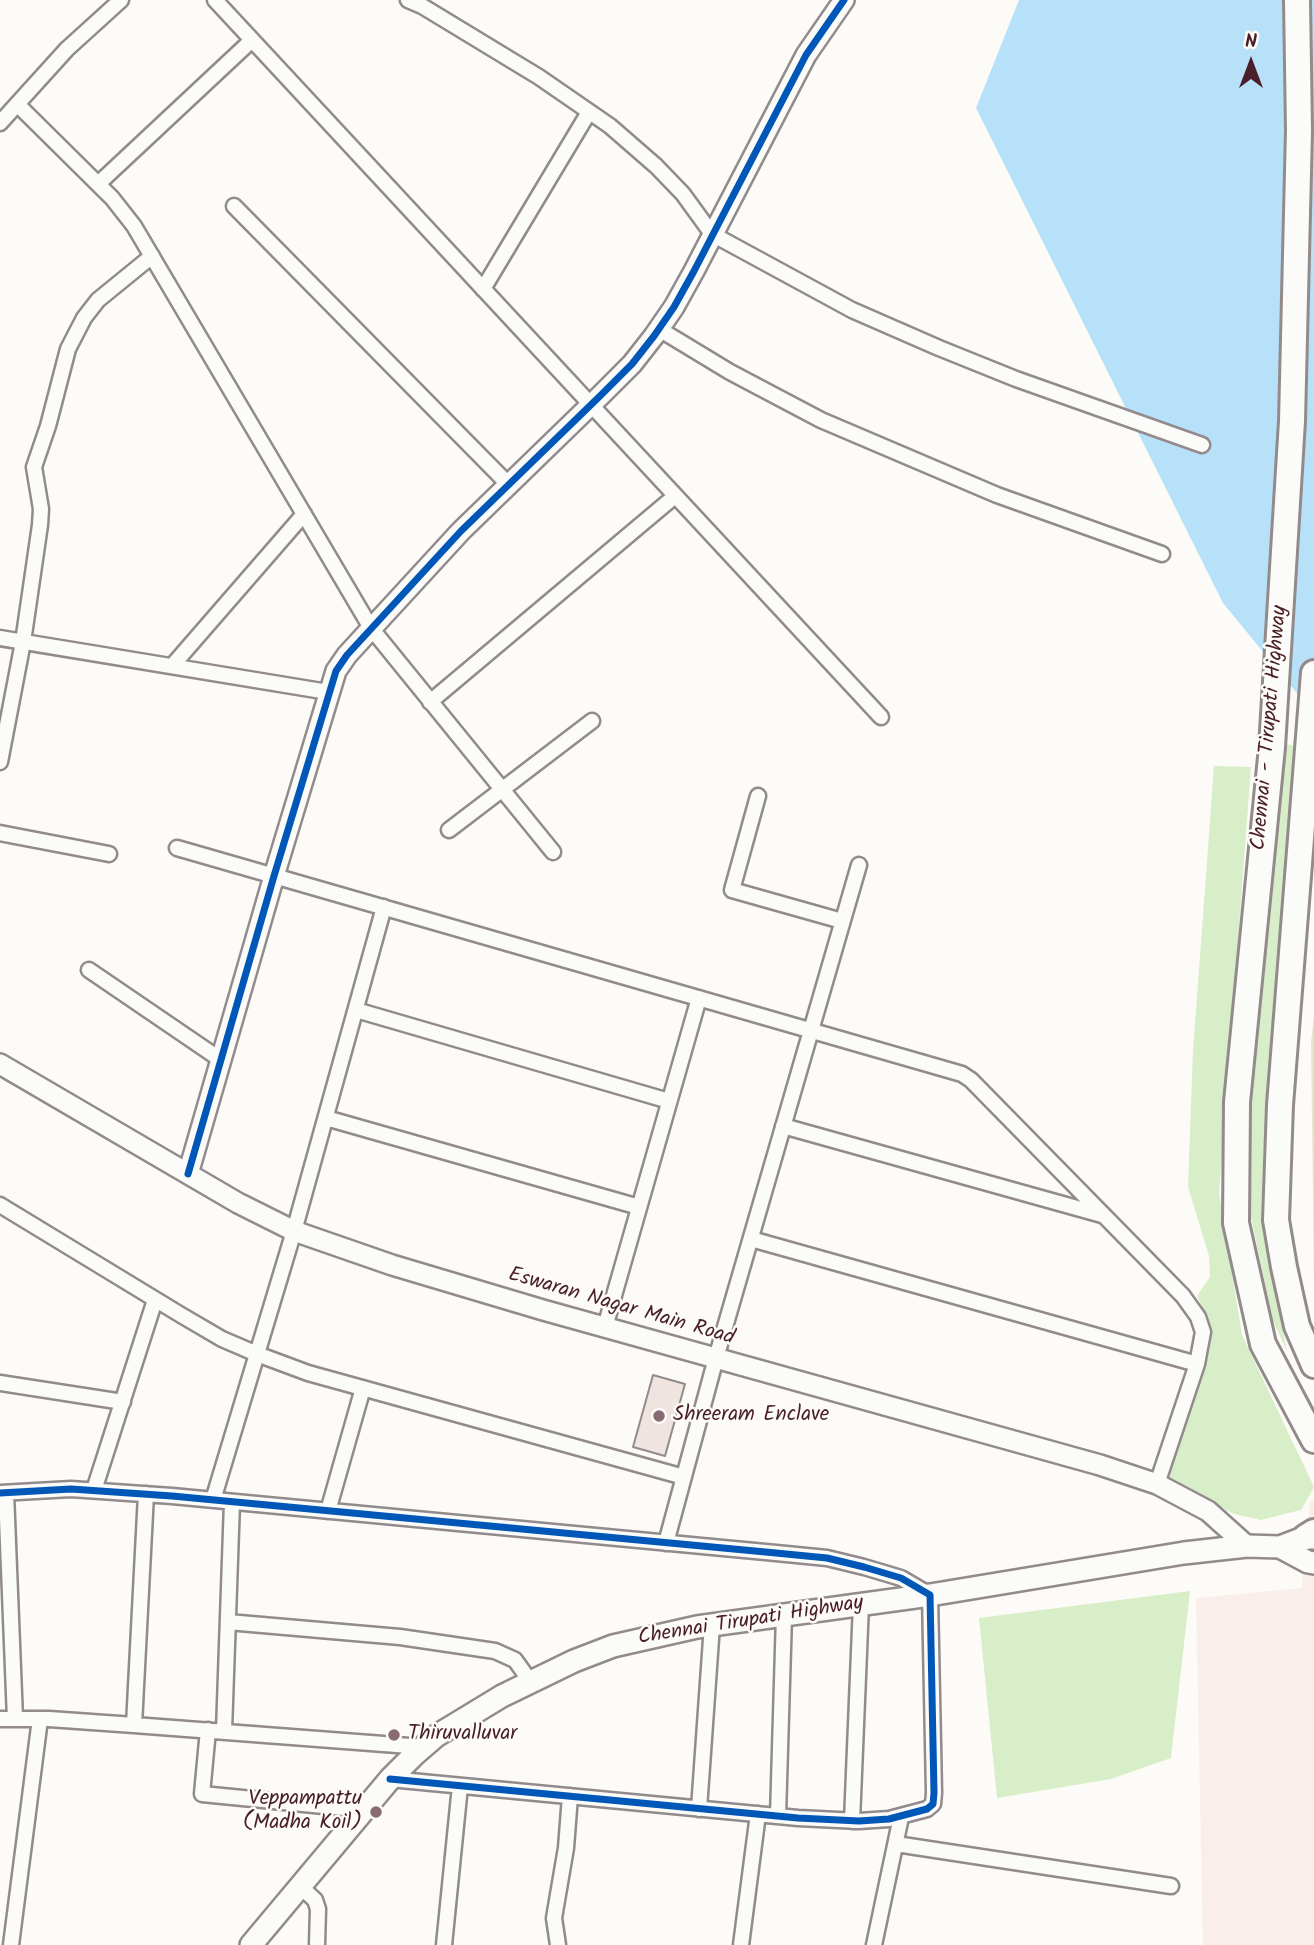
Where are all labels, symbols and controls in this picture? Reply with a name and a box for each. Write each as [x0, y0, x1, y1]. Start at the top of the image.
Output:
text: N [1245, 27, 1257, 57]
north arrow [1216, 28, 1286, 98]
street label: Chennai - Tirupati Highway [1248, 604, 1294, 852]
street label: Eswaran Nagar Main Road [505, 1264, 737, 1352]
place label: Shreeram Enclave [673, 1403, 829, 1429]
marker: Shreeram Enclave [651, 1408, 667, 1424]
street label: Chennai Tirupati Highway [637, 1592, 865, 1652]
place label: Thiruvalluvar [408, 1722, 517, 1748]
marker: Thiruvalluvar [386, 1727, 402, 1743]
place label: Veppampattu (Madha Koil) [243, 1787, 362, 1837]
marker: Veppampattu (Madha Koil) [368, 1804, 384, 1820]

